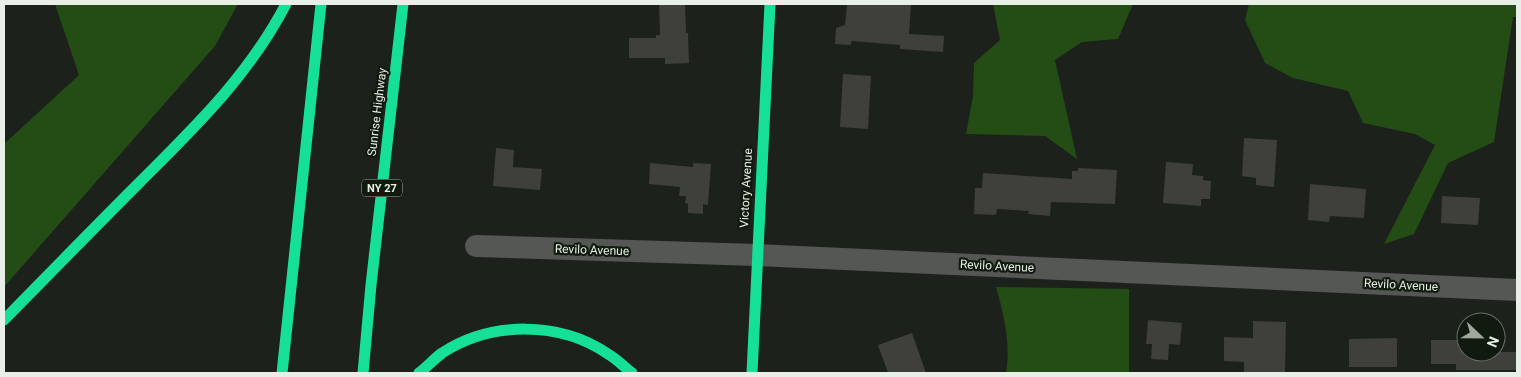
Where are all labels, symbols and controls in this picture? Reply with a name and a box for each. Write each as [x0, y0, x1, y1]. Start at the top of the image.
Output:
street label: Sunrise Highway [365, 67, 389, 157]
street label: Victory Avenue [737, 148, 755, 228]
road number: NY 27 [362, 180, 402, 197]
street label: Revilo Avenue [555, 242, 629, 258]
street label: Revilo Avenue [959, 257, 1035, 275]
street label: Revilo Avenue [1363, 276, 1439, 294]
north arrow [1456, 312, 1506, 362]
text: N [1484, 334, 1502, 349]

